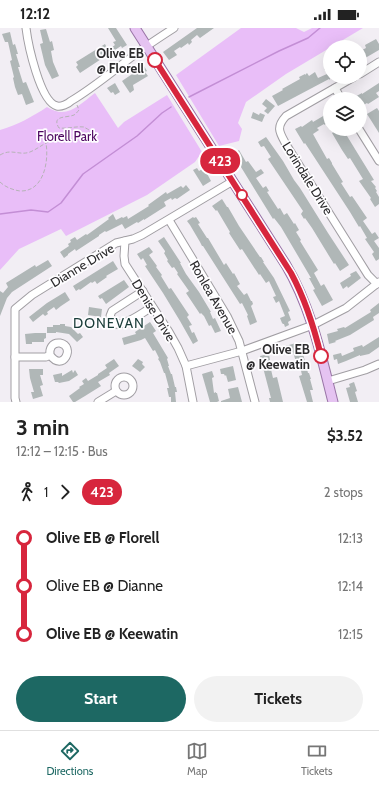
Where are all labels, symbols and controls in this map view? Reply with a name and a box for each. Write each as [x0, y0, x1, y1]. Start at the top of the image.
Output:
text: 12:12 [20, 5, 50, 23]
map controls [323, 40, 367, 136]
button: locate [323, 40, 367, 84]
place label: Olive EB @ Florell [96, 45, 145, 76]
marker: Olive EB @ Florell [147, 52, 163, 68]
button: layers [323, 92, 367, 136]
park label: Florell Park [37, 128, 97, 144]
street label: Lorindale Drive [279, 139, 337, 218]
line badge: 423 [197, 148, 243, 174]
text: 423 [208, 152, 232, 170]
unlabelled marker [236, 189, 248, 201]
street label: Dianne Drive [47, 240, 117, 290]
street label: Ronlea Avenue [187, 257, 242, 337]
street label: Denise Drive [129, 276, 180, 344]
district label: DONEVAN [73, 314, 145, 332]
place label: Olive EB @ Keewatin [246, 341, 310, 372]
marker: Olive EB @ Keewatin [313, 348, 329, 364]
text: 3 min [16, 414, 69, 441]
text: $3.52 [327, 427, 363, 445]
text: 12:12 – 12:15 · Bus [16, 443, 108, 459]
icon: walk [16, 481, 38, 503]
icon: forward [54, 481, 76, 503]
text: 423 [90, 483, 114, 501]
text: 1 [44, 484, 48, 500]
text: 2 stops [324, 484, 363, 500]
text: Olive EB @ Florell [46, 529, 159, 547]
text: 12:13 [338, 530, 363, 546]
text: Olive EB @ Dianne [46, 577, 163, 595]
text: 12:14 [337, 578, 363, 594]
text: Olive EB @ Keewatin [46, 625, 178, 643]
text: 12:15 [338, 626, 363, 642]
button: Start [16, 676, 186, 722]
button: Tickets [194, 676, 363, 722]
tab: Directions [46, 740, 93, 778]
tab: Map [186, 740, 208, 778]
tab: Tickets [301, 740, 333, 778]

